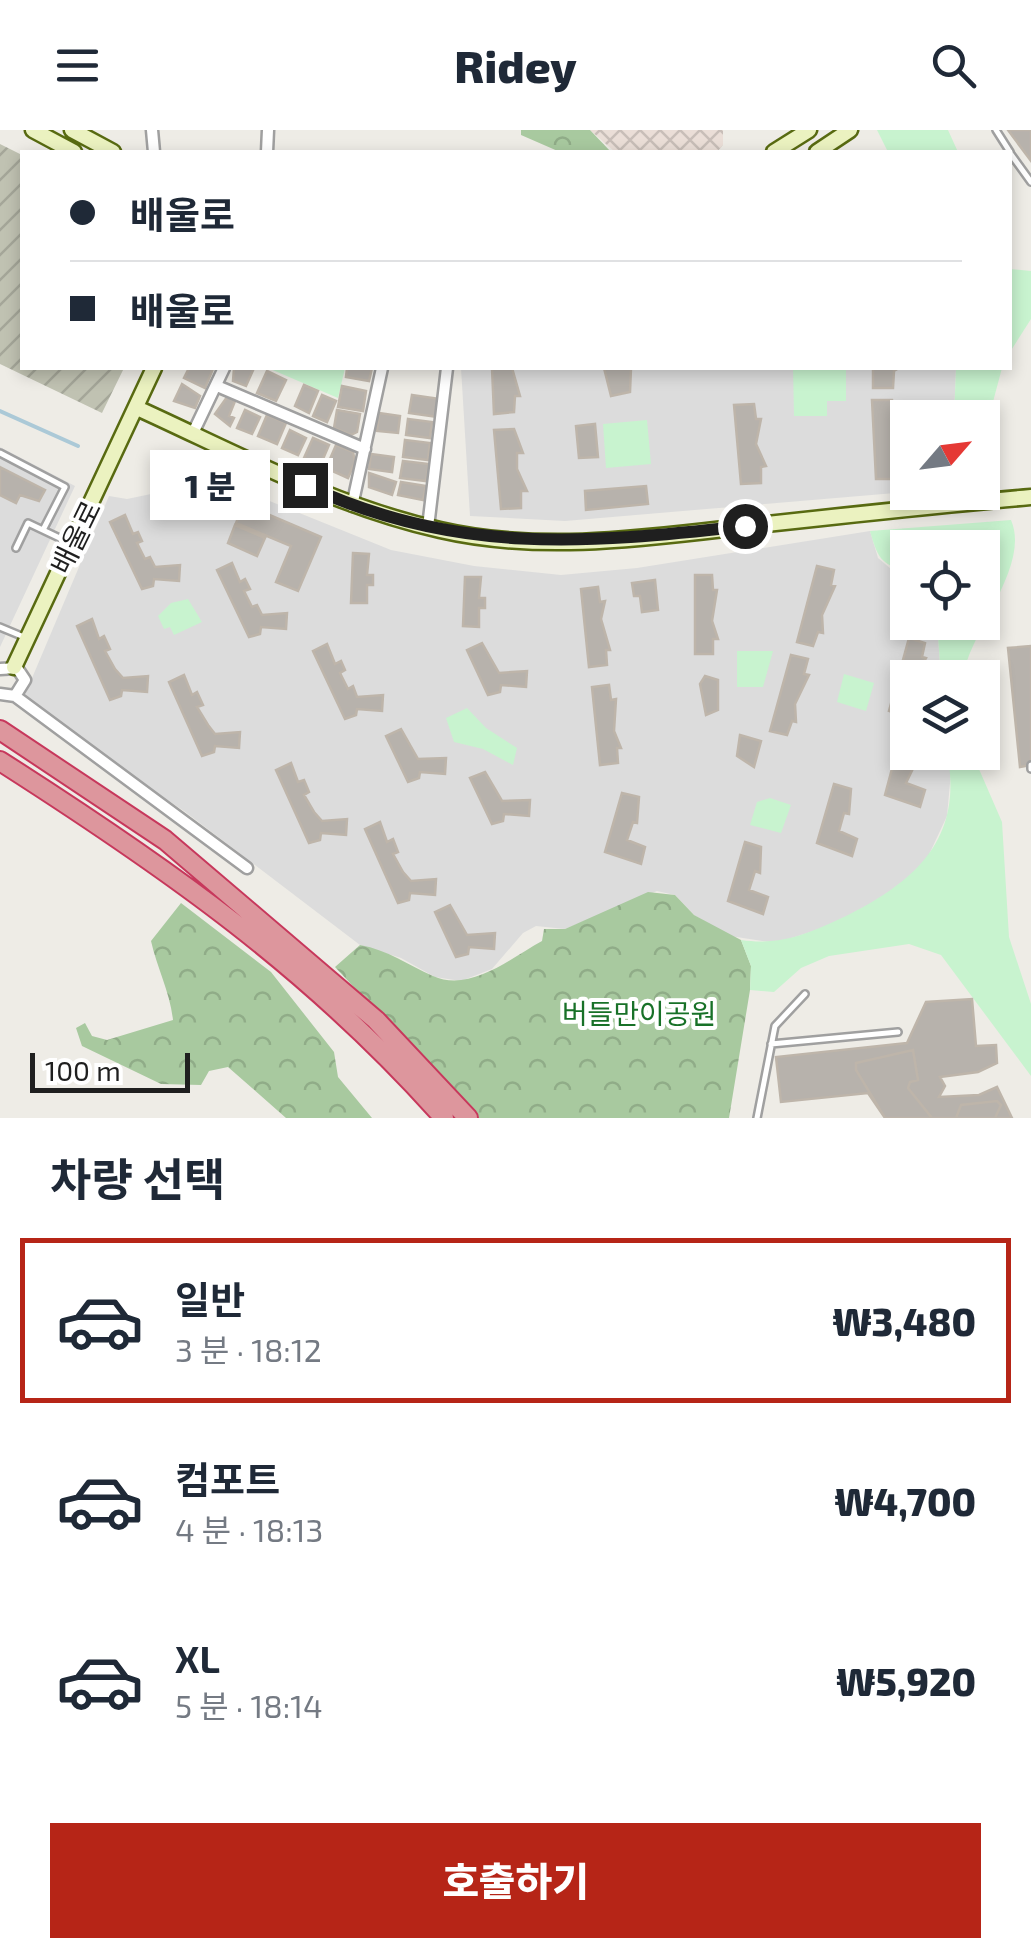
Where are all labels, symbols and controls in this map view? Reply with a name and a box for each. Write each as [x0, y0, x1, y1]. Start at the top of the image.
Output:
icon: menu [50, 38, 105, 93]
text: Ridey [454, 38, 577, 92]
icon: search [926, 38, 981, 93]
text: 배울로 [130, 191, 235, 237]
text: 배울로 [130, 287, 235, 333]
north arrow [890, 400, 1000, 510]
map controls [890, 400, 1000, 770]
callout: 1 분 [150, 450, 270, 520]
route end [283, 463, 328, 508]
text: 1 분 [185, 466, 235, 504]
street label: 배울로 [43, 495, 107, 579]
route start [723, 504, 768, 549]
button: locate [890, 530, 1000, 640]
button: layers [890, 660, 1000, 770]
park label: 버들만이공원 [562, 996, 716, 1030]
scale bar [30, 1048, 190, 1093]
text: 100 m [45, 1053, 121, 1087]
text: 차량 선택 [50, 1151, 225, 1205]
icon: car [55, 1276, 145, 1366]
text: 일반 [175, 1276, 245, 1322]
text: ₩3,480 [832, 1298, 976, 1344]
text: 3 분 · 18:12 [175, 1330, 322, 1368]
icon: car [55, 1456, 145, 1546]
text: 컴포트 [175, 1456, 280, 1502]
text: ₩4,700 [834, 1478, 976, 1524]
text: 4 분 · 18:13 [175, 1510, 323, 1548]
text: XL [175, 1635, 220, 1681]
icon: car [55, 1636, 145, 1726]
text: ₩5,920 [836, 1658, 976, 1704]
text: 5 분 · 18:14 [175, 1686, 323, 1724]
button: 호출하기 [50, 1823, 981, 1938]

